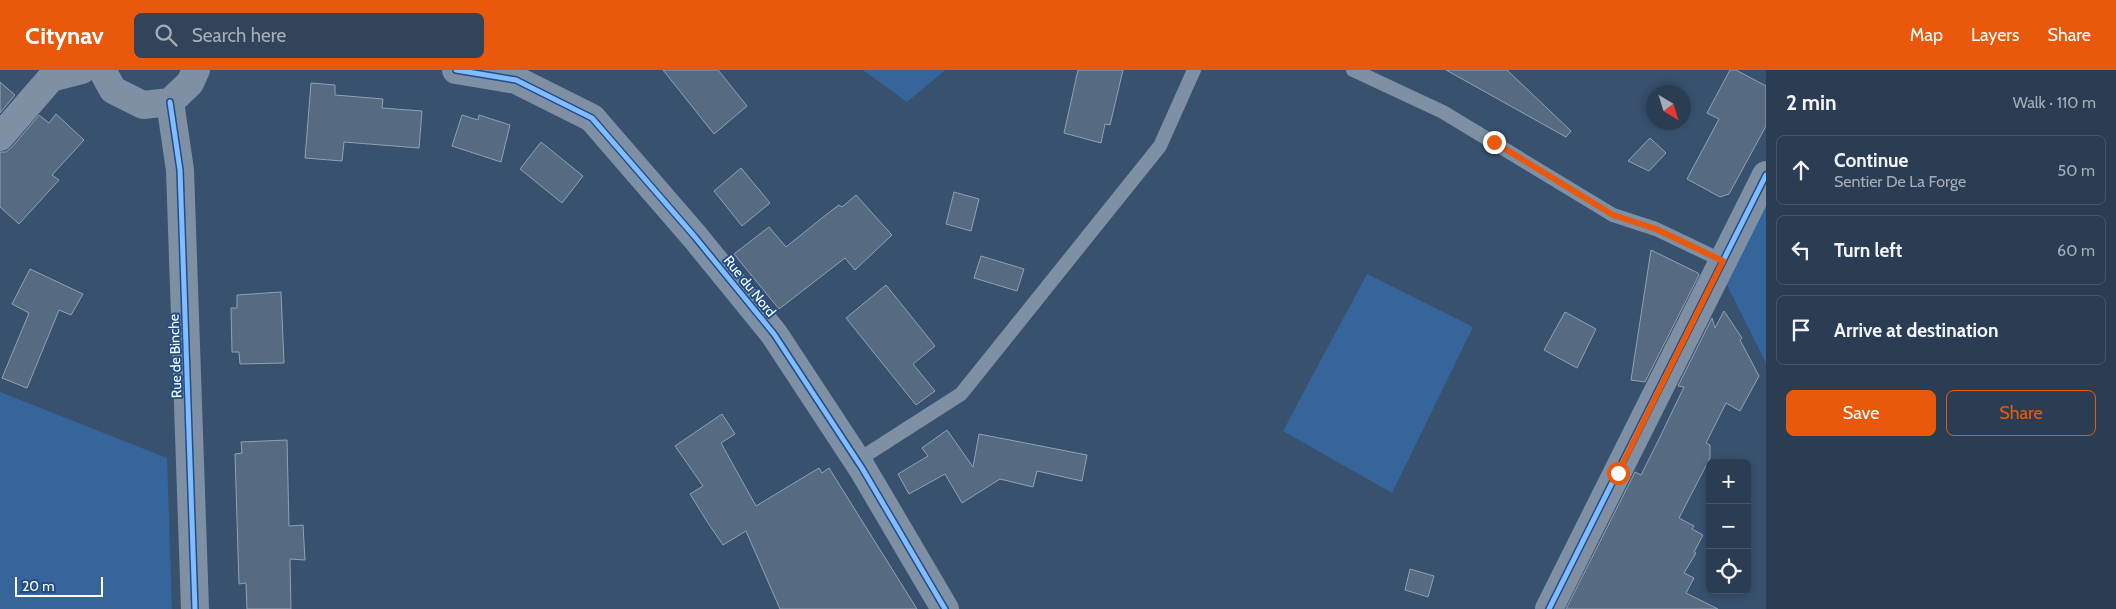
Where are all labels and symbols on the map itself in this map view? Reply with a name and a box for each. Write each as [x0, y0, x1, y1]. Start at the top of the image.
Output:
north arrow [1646, 85, 1691, 130]
route end [1483, 131, 1506, 154]
street label: Rue du Nord [720, 252, 780, 320]
street label: Rue de Binche [165, 314, 185, 398]
route start [1607, 462, 1630, 485]
scale bar [15, 574, 102, 597]

